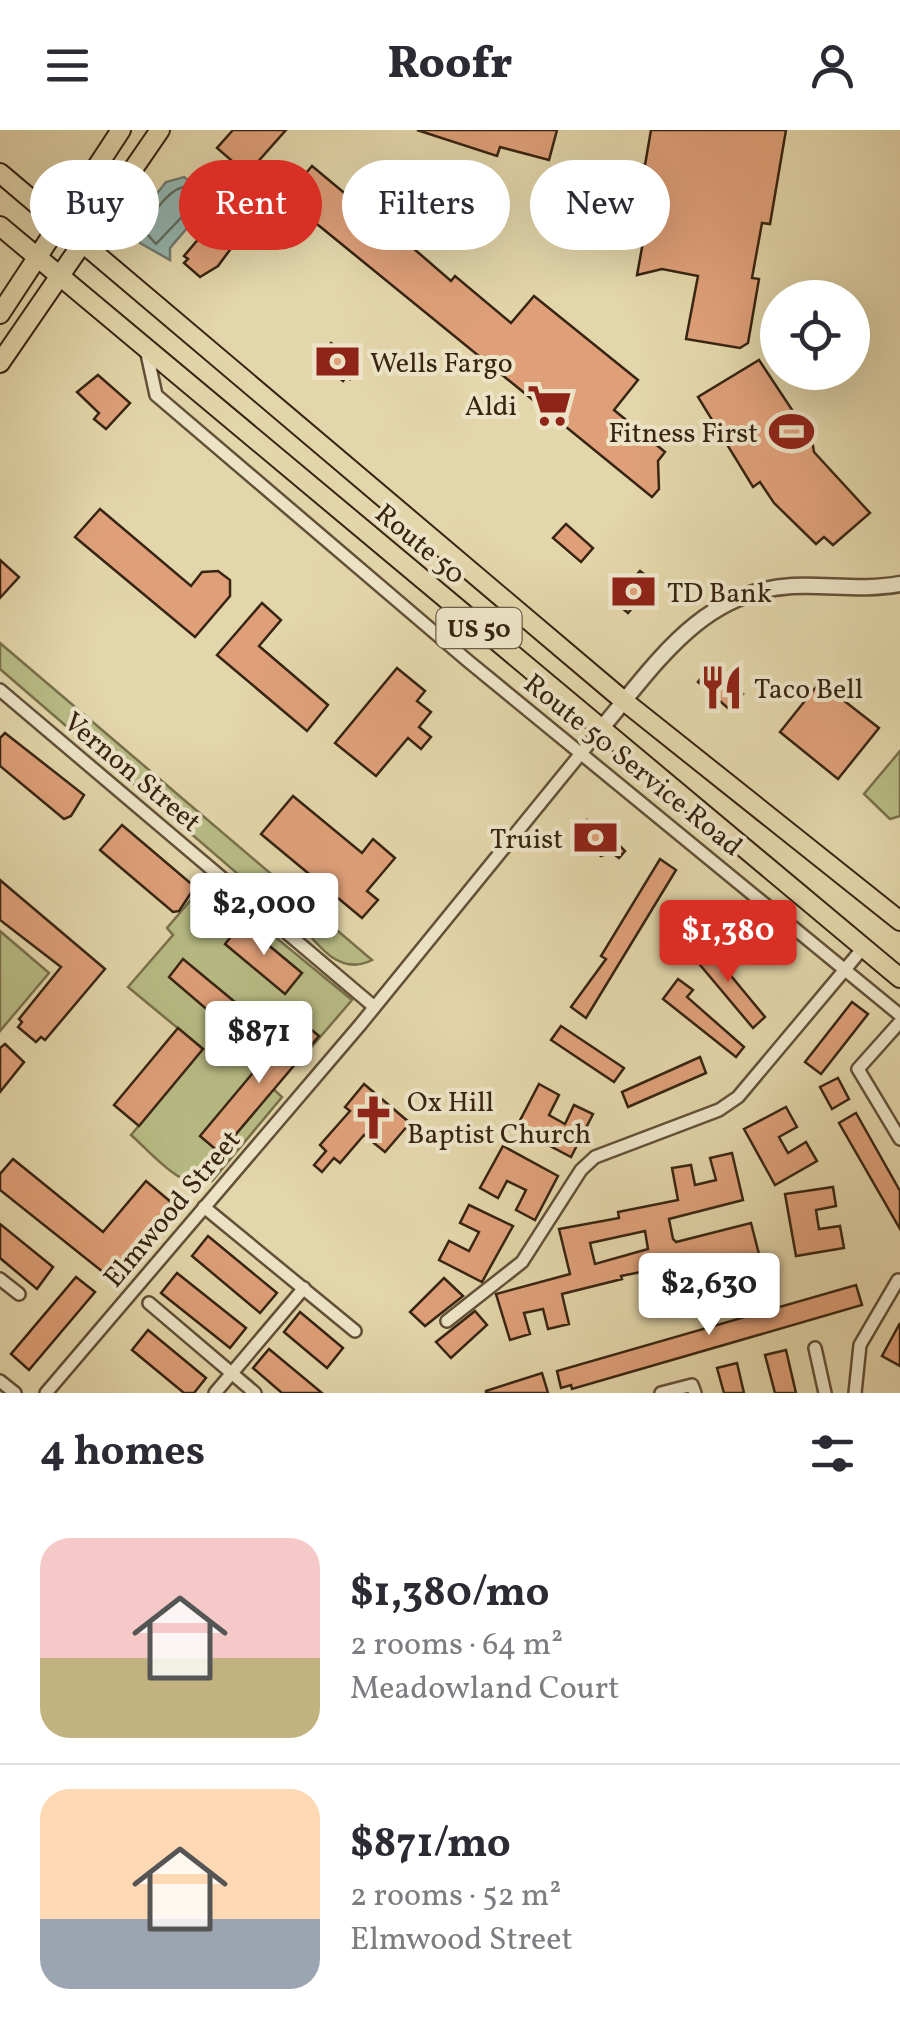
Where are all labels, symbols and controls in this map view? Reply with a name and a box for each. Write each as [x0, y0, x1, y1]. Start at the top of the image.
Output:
text: Roofr [387, 34, 513, 97]
icon: menu [40, 38, 95, 93]
icon: person [805, 38, 860, 93]
chip: Buy [30, 160, 159, 250]
chip: Rent [179, 160, 322, 250]
chip: Filters [342, 160, 510, 250]
chip: New [530, 160, 670, 250]
map controls [760, 280, 870, 390]
button: locate [760, 280, 870, 390]
bank icon: Wells Fargo [313, 338, 361, 386]
place label: Wells Fargo [370, 345, 513, 384]
supermarket icon: Aldi [526, 381, 574, 429]
place label: Aldi [465, 388, 517, 427]
sports icon: Fitness First [767, 408, 815, 456]
place label: Fitness First [608, 415, 758, 454]
street label: Route 50 [366, 495, 473, 594]
bank icon: TD Bank [610, 568, 658, 616]
place label: TD Bank [667, 575, 772, 614]
road number: US 50 [436, 608, 522, 648]
restaurant icon: Taco Bell [697, 664, 745, 712]
street label: Route 50 Service Road [515, 665, 750, 866]
place label: Taco Bell [754, 671, 863, 710]
street label: Vernon Street [54, 704, 209, 842]
bank icon: Truist [572, 814, 620, 862]
place label: Truist [490, 821, 563, 860]
pin: $2,000 [183, 873, 345, 958]
text: $2,000 [212, 883, 316, 927]
pin: $1,380 [647, 900, 809, 985]
text: $1,380 [682, 910, 774, 954]
pin: $871 [200, 1001, 318, 1086]
text: $871 [227, 1011, 291, 1055]
place label: Ox Hill Baptist Church [407, 1084, 591, 1155]
church icon: Ox Hill Baptist Church [350, 1093, 398, 1141]
street label: Elmwood Street [95, 1122, 250, 1297]
pin: $2,630 [628, 1253, 790, 1338]
text: $2,630 [661, 1263, 757, 1307]
text: 4 homes [40, 1424, 205, 1483]
icon: filters [805, 1426, 860, 1481]
text: $1,380/mo [350, 1565, 549, 1624]
icon: home [120, 1578, 240, 1698]
text: 2 rooms · 64 m² [350, 1624, 563, 1668]
text: Meadowland Court [350, 1668, 619, 1712]
text: $871/mo [350, 1816, 511, 1875]
icon: home [120, 1829, 240, 1949]
text: 2 rooms · 52 m² [350, 1875, 561, 1919]
text: Elmwood Street [350, 1919, 573, 1963]

